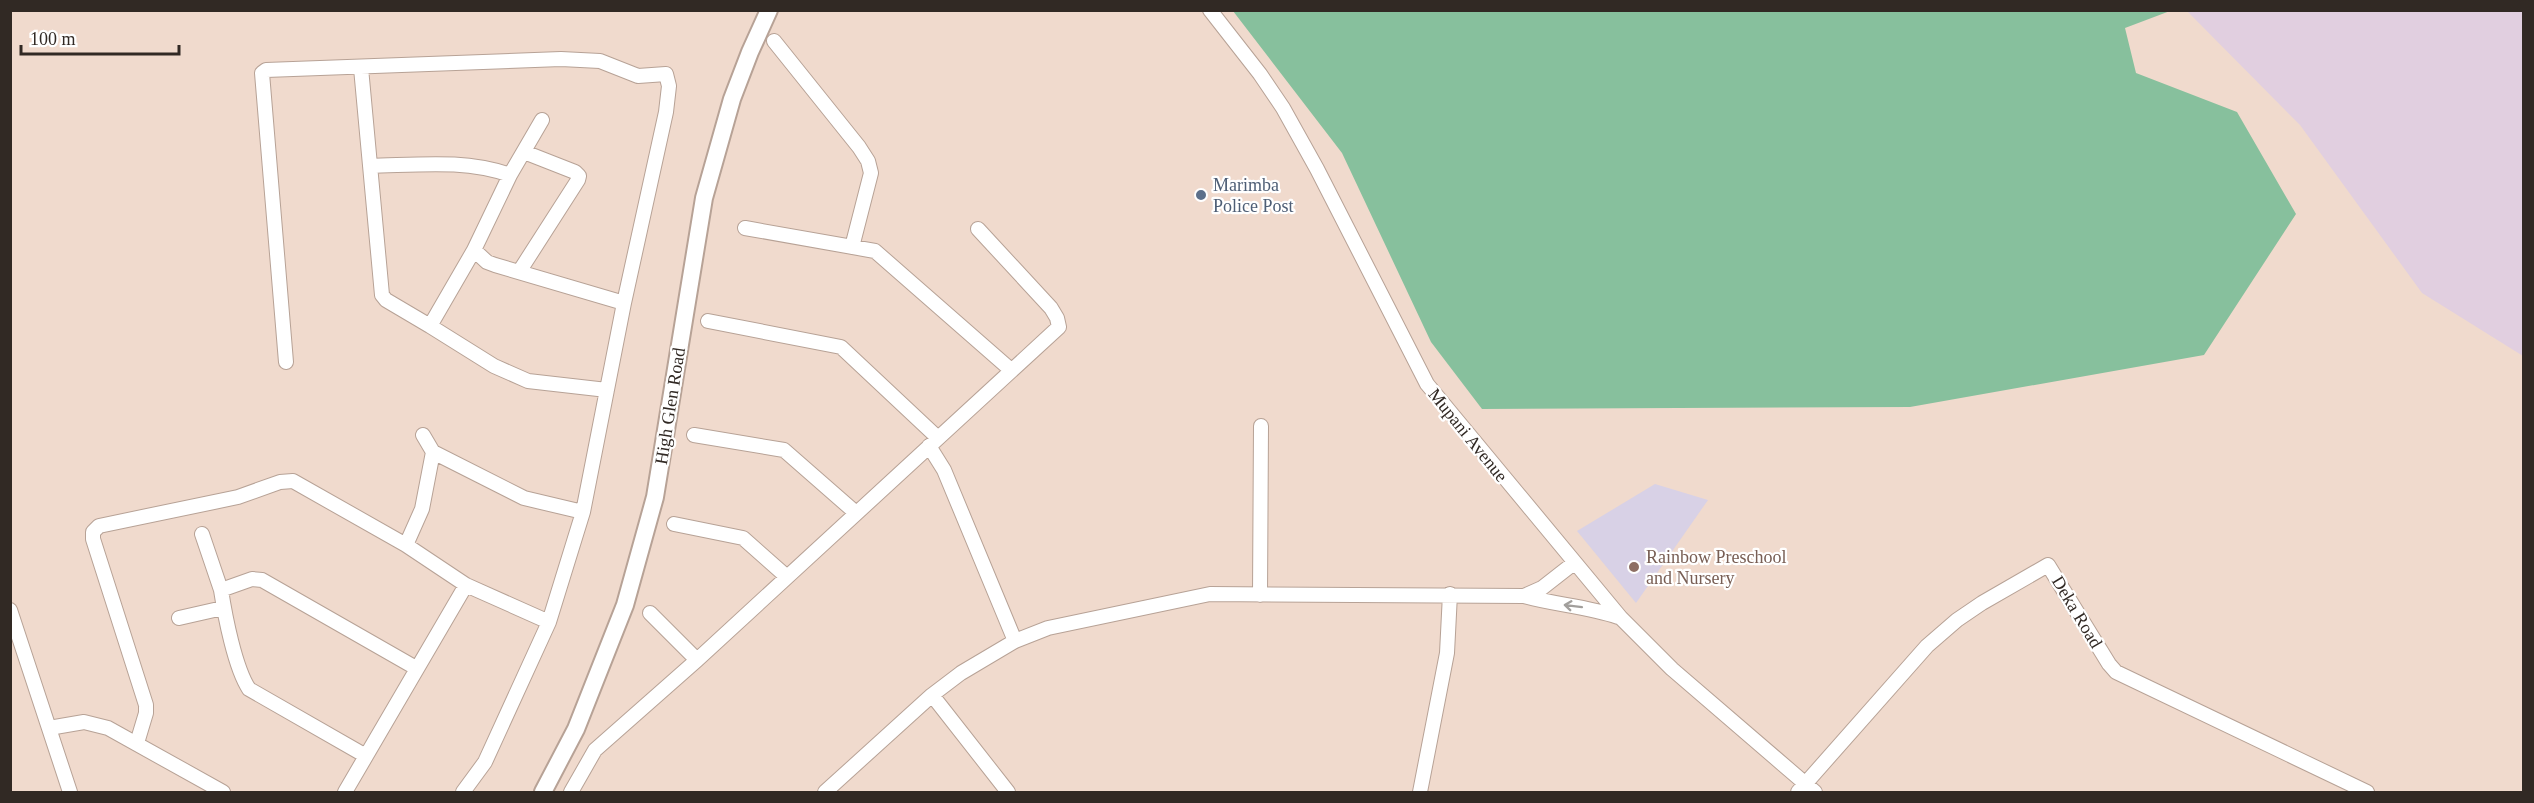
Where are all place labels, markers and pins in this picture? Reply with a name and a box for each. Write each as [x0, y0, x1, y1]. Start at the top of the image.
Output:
place label: Marimba Police Post [1213, 175, 1294, 216]
marker: Marimba Police Post [1194, 188, 1208, 202]
place label: Rainbow Preschool and Nursery [1646, 547, 1786, 588]
marker: Rainbow Preschool and Nursery [1627, 560, 1641, 574]

